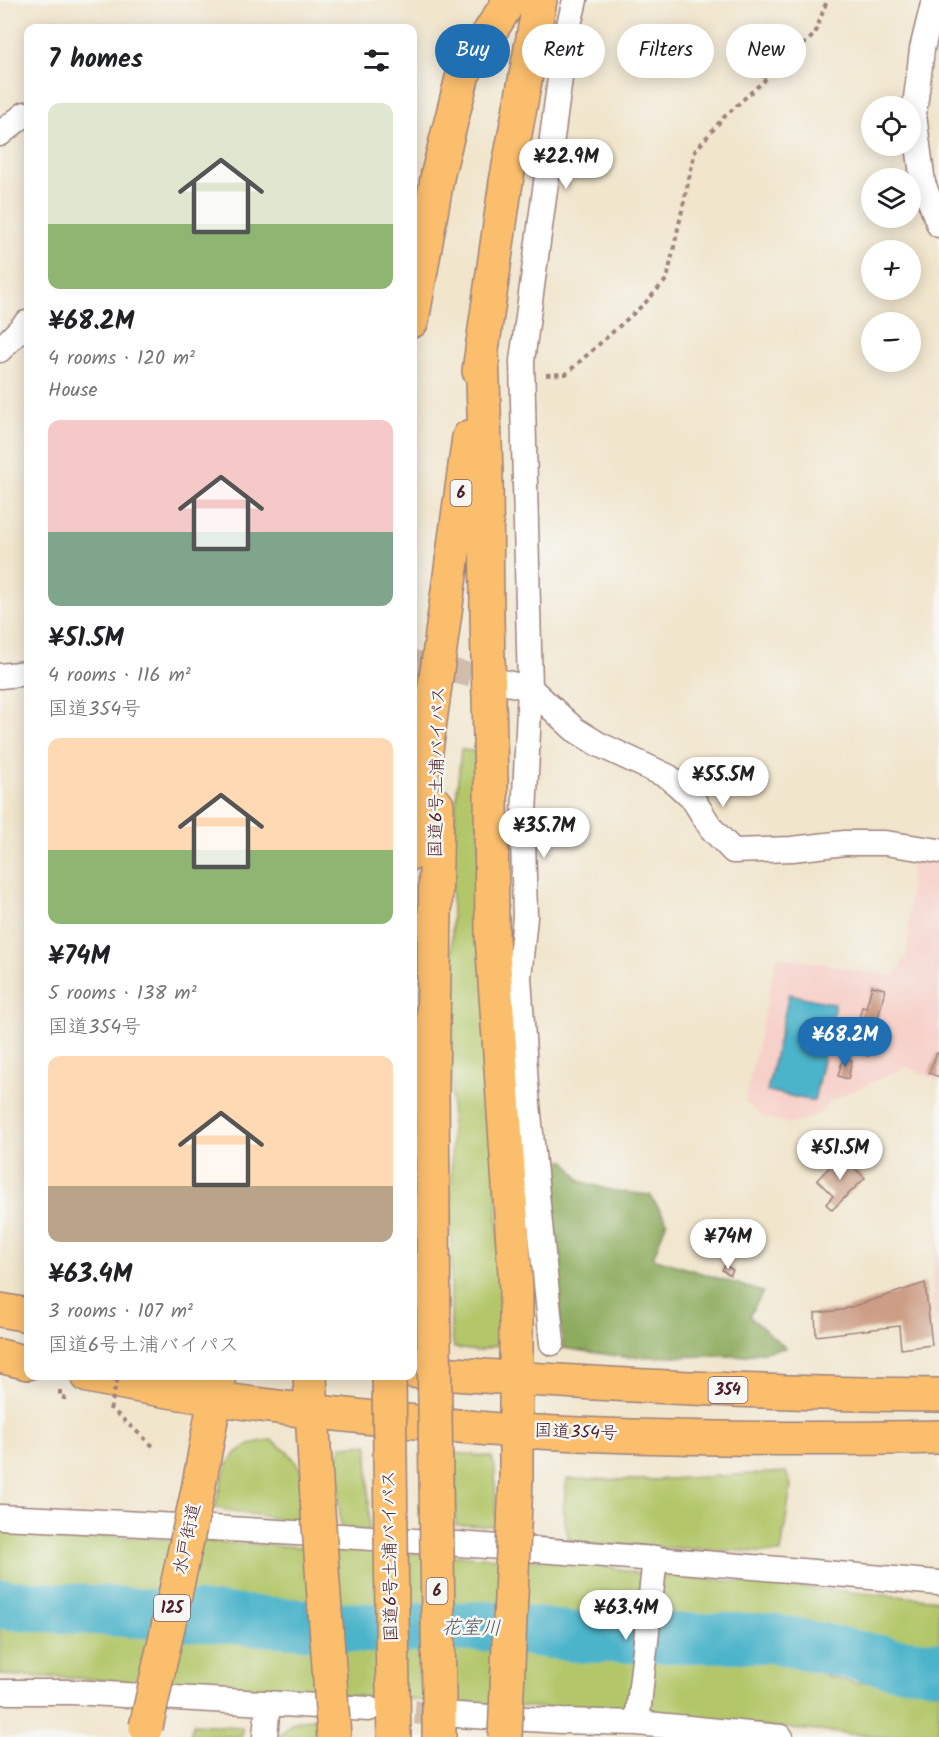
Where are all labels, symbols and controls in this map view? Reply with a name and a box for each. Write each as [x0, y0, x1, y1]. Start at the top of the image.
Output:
chip: Buy [435, 24, 510, 78]
chip: Rent [522, 24, 605, 78]
chip: Filters [617, 24, 714, 78]
chip: New [726, 24, 806, 78]
text: 7 homes [48, 39, 143, 81]
icon: filters [360, 44, 393, 77]
map controls [861, 96, 921, 372]
button: locate [861, 96, 921, 156]
pin: ¥22.9M [517, 139, 615, 190]
icon: home [167, 142, 275, 250]
text: ¥22.9M [533, 142, 599, 174]
button: layers [861, 168, 921, 228]
button: + [861, 240, 921, 300]
text: ¥68.2M [48, 301, 134, 343]
button: − [861, 312, 921, 372]
text: 4 rooms · 120 m² [48, 343, 195, 375]
text: House [48, 375, 98, 407]
icon: home [167, 459, 275, 567]
road number: 6 [450, 480, 472, 506]
text: ¥51.5M [48, 618, 124, 660]
text: 4 rooms · 116 m² [48, 660, 191, 692]
street label: 国道6号土浦バイパス [422, 686, 454, 858]
text: 国道354号 [48, 694, 141, 726]
pin: ¥55.5M [674, 757, 772, 808]
text: ¥55.5M [692, 760, 754, 792]
icon: home [167, 777, 275, 885]
pin: ¥35.7M [495, 808, 593, 859]
text: ¥35.7M [513, 811, 575, 843]
text: ¥74M [48, 936, 110, 978]
text: 5 rooms · 138 m² [48, 978, 197, 1010]
text: 国道354号 [48, 1012, 141, 1044]
pin: ¥68.2M [796, 1017, 894, 1068]
text: ¥68.2M [812, 1020, 878, 1052]
icon: home [167, 1095, 275, 1203]
pin: ¥51.5M [791, 1130, 889, 1181]
text: ¥51.5M [811, 1133, 869, 1165]
pin: ¥74M [692, 1219, 764, 1270]
text: ¥74M [704, 1222, 752, 1254]
text: ¥63.4M [48, 1254, 132, 1296]
text: 3 rooms · 107 m² [48, 1296, 193, 1328]
text: 国道6号土浦バイパス [48, 1330, 239, 1362]
road number: 354 [708, 1377, 748, 1403]
street label: 国道354号 [534, 1417, 618, 1449]
street label: 国道6号土浦バイパス [375, 1470, 407, 1642]
street label: 水戸街道 [166, 1501, 210, 1577]
road number: 6 [426, 1578, 448, 1604]
pin: ¥63.4M [577, 1590, 675, 1641]
text: ¥63.4M [594, 1593, 658, 1625]
road number: 125 [154, 1595, 190, 1621]
water label: 花室川 [441, 1612, 501, 1646]

